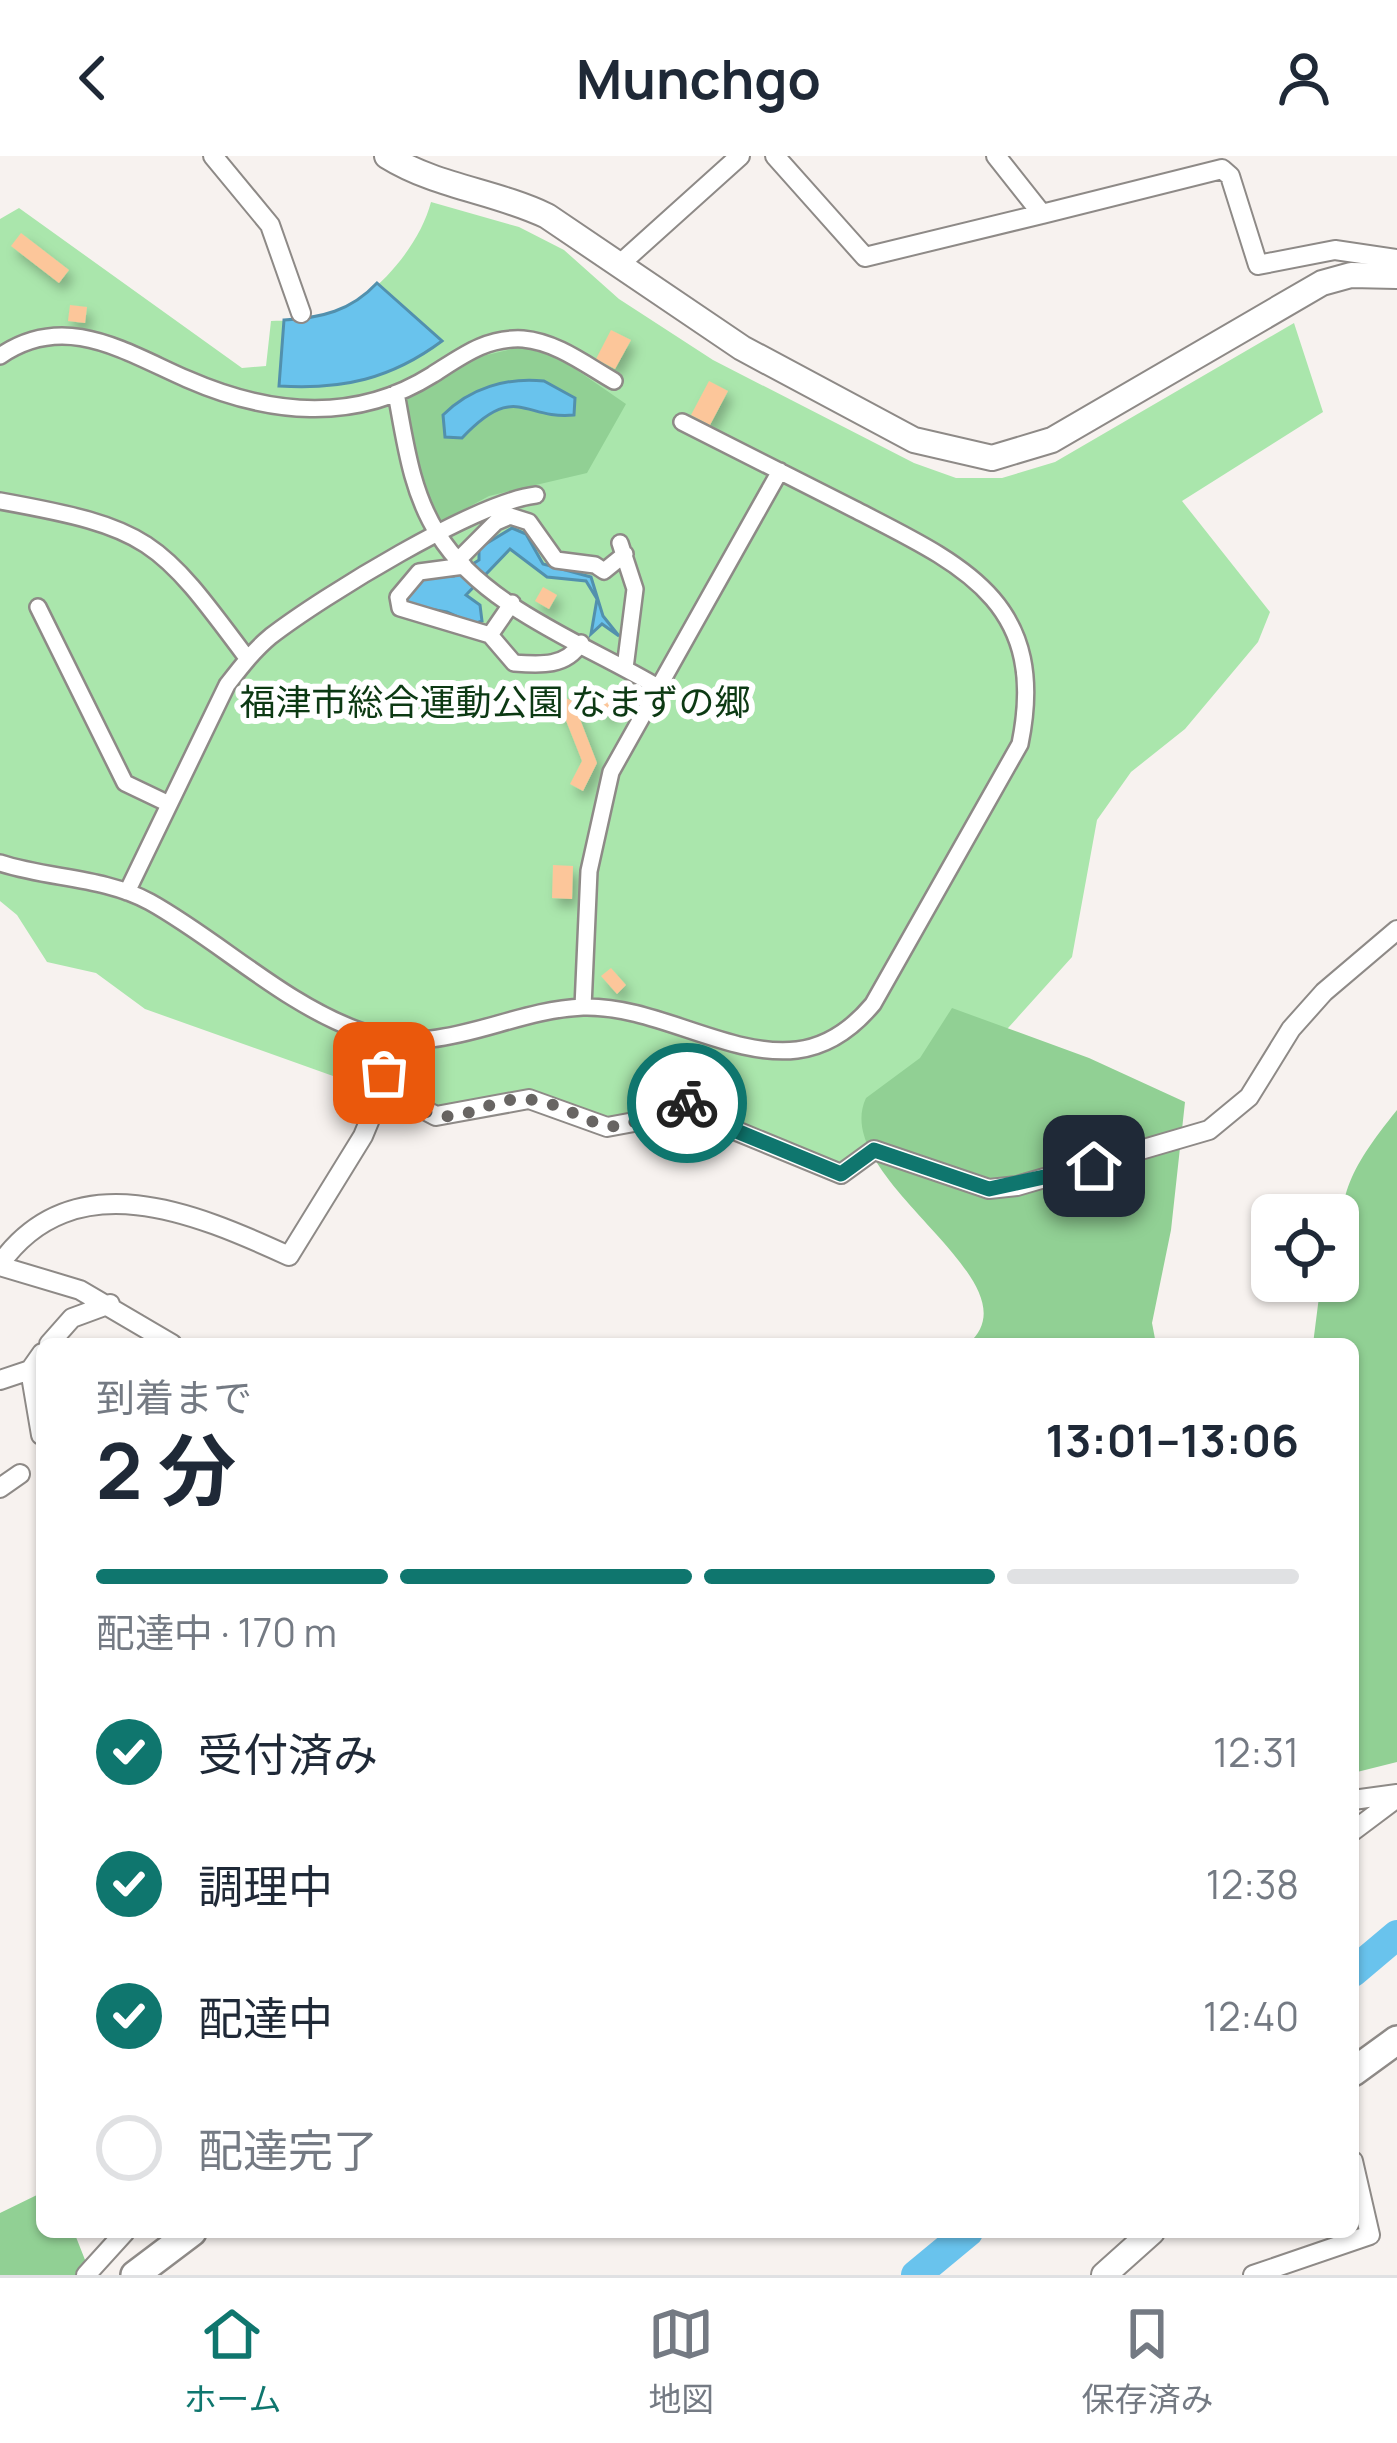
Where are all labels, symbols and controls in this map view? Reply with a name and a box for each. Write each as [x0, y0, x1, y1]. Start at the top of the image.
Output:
text: Munchgo [576, 41, 821, 115]
icon: back [60, 45, 126, 111]
icon: person [1271, 45, 1337, 111]
park label: 福津市総合運動公園 なまずの郷 [239, 677, 751, 726]
pin [333, 1022, 435, 1124]
icon: bag [351, 1040, 417, 1106]
courier [627, 1043, 747, 1163]
icon: bike [654, 1070, 720, 1136]
pin [1043, 1115, 1145, 1217]
icon: home [1061, 1133, 1127, 1199]
map controls [1251, 1194, 1359, 1302]
button: locate [1251, 1194, 1359, 1302]
text: 到着まで [96, 1370, 252, 1424]
text: 13:01–13:06 [1045, 1409, 1299, 1471]
text: 2 分 [96, 1416, 236, 1522]
text: 配達中 · 170 m [96, 1605, 337, 1659]
icon: check [96, 1719, 162, 1785]
text: 受付済み [198, 1723, 378, 1785]
text: 12:31 [1213, 1725, 1299, 1779]
icon: check [96, 1851, 162, 1917]
text: 調理中 [198, 1855, 333, 1917]
text: 12:38 [1206, 1857, 1299, 1911]
icon: check [96, 1983, 162, 2049]
text: 配達中 [198, 1987, 333, 2049]
text: 12:40 [1203, 1989, 1299, 2043]
text: 配達完了 [198, 2119, 378, 2181]
tab: ホーム [183, 2301, 282, 2421]
tab: 地図 [648, 2301, 714, 2421]
tab: 保存済み [1081, 2301, 1213, 2421]

